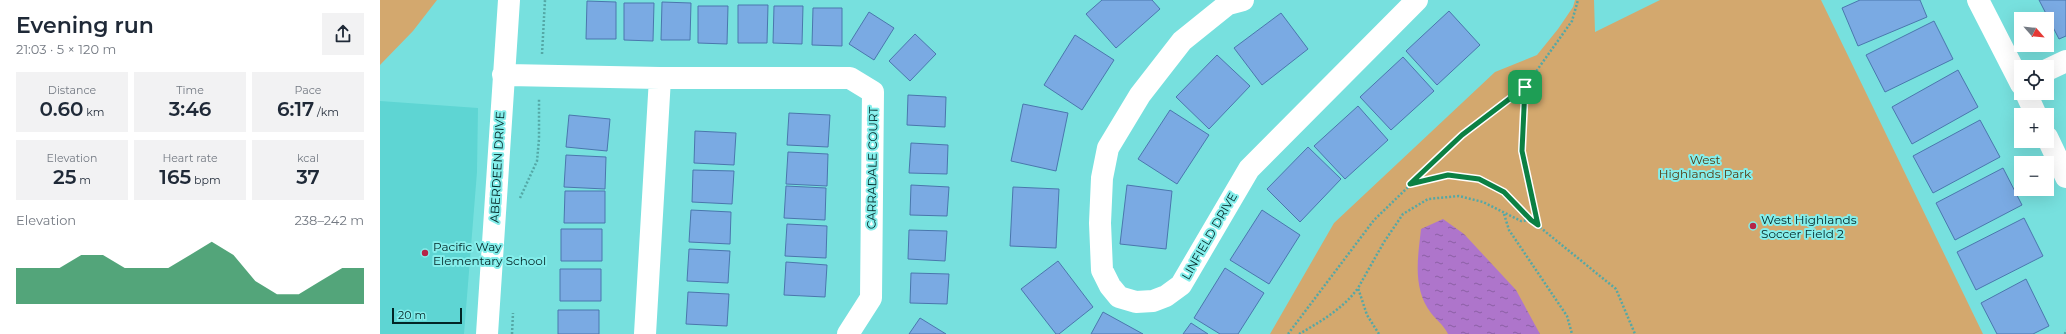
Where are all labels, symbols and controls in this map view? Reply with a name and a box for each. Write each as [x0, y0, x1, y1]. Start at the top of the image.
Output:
text: Evening run [16, 12, 154, 39]
north arrow [2014, 12, 2054, 52]
map controls [2014, 12, 2054, 196]
button: share [322, 13, 364, 55]
text: 21:03 · 5 × 120 m [16, 41, 116, 57]
button: locate [2014, 60, 2054, 100]
pin [1508, 70, 1542, 104]
icon: arrive [1514, 76, 1536, 98]
text: Distance [48, 83, 96, 97]
text: Time [176, 83, 204, 97]
text: Pace [295, 83, 321, 97]
text: 0.60 [40, 97, 83, 121]
text: 3:46 [169, 97, 211, 121]
text: 6:17 [277, 97, 314, 121]
text: km [83, 105, 104, 119]
text: /km [314, 105, 339, 119]
street label: CARRADALE COURT [863, 106, 881, 229]
button: + [2014, 108, 2054, 148]
street label: ABERDEEN DRIVE [487, 111, 507, 223]
text: Elevation [47, 151, 97, 165]
text: Heart rate [162, 151, 218, 165]
text: kcal [297, 151, 319, 165]
park label: West Highlands Park [1659, 152, 1752, 181]
button: − [2014, 156, 2054, 196]
text: 25 [53, 165, 76, 189]
text: 165 [159, 165, 191, 189]
text: 37 [296, 165, 320, 189]
text: m [76, 173, 91, 187]
text: bpm [191, 173, 221, 187]
street label: LINFIELD DRIVE [1178, 190, 1240, 282]
text: Elevation [16, 212, 76, 228]
text: 238–242 m [294, 212, 364, 228]
place label: West Highlands Soccer Field 2 [1761, 212, 1857, 241]
marker: West Highlands Soccer Field 2 [1748, 221, 1758, 231]
place label: Pacific Way Elementary School [433, 239, 546, 268]
marker: Pacific Way Elementary School [420, 248, 430, 258]
scale bar [392, 306, 462, 325]
text: 20 m [398, 308, 426, 322]

